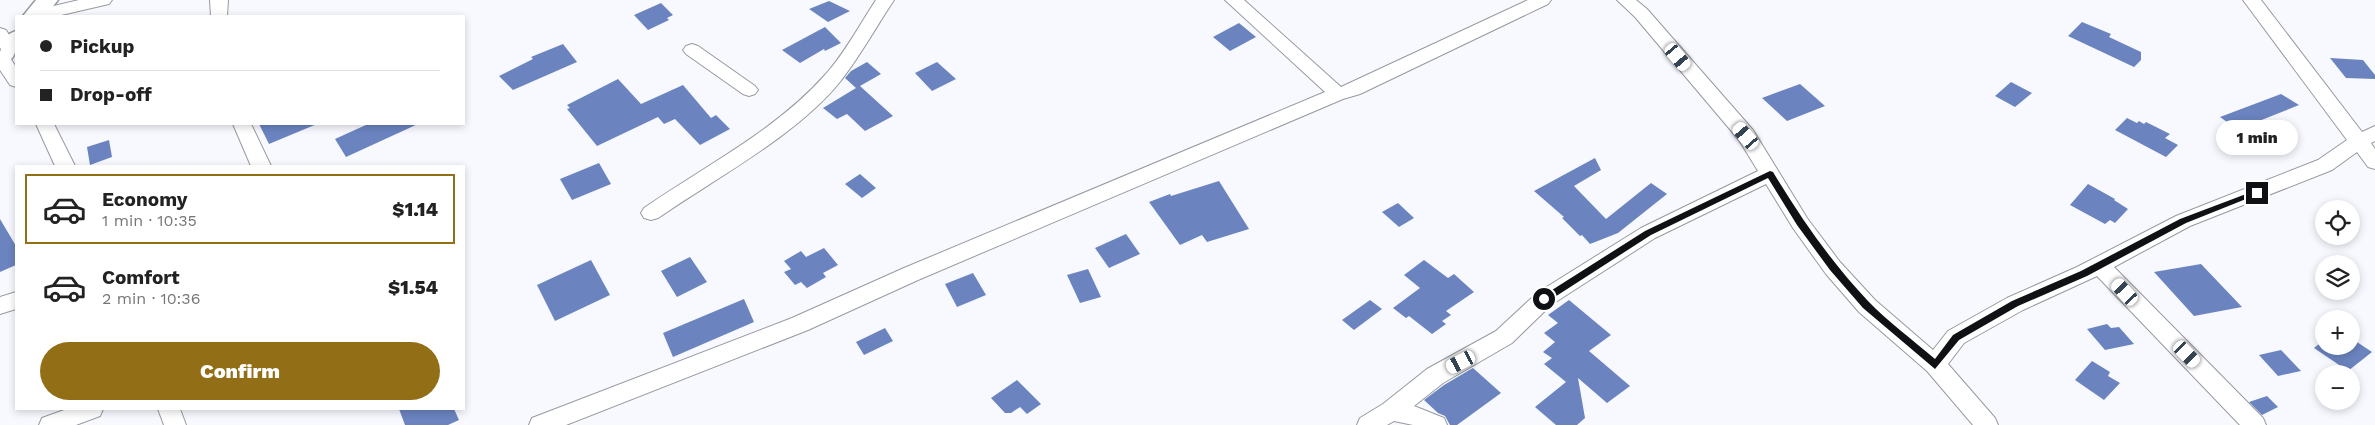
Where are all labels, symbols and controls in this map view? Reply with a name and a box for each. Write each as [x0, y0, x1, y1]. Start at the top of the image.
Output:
text: Pickup [70, 35, 134, 58]
car [1662, 41, 1693, 73]
text: Drop-off [70, 83, 152, 106]
car [1730, 120, 1761, 152]
callout: 1 min [2216, 120, 2298, 156]
text: 1 min [2236, 128, 2278, 147]
route end [2246, 182, 2268, 204]
icon: car [42, 187, 87, 232]
text: Economy [102, 188, 187, 211]
text: $1.14 [392, 198, 438, 221]
map controls [2315, 200, 2360, 410]
button: locate [2315, 200, 2360, 245]
text: 1 min · 10:35 [102, 211, 197, 230]
button: layers [2315, 255, 2360, 300]
icon: car [42, 265, 87, 310]
text: Comfort [102, 266, 180, 289]
text: $1.54 [388, 276, 438, 299]
car [2109, 276, 2140, 308]
route start [1533, 288, 1555, 310]
text: 2 min · 10:36 [102, 289, 200, 308]
button: + [2315, 310, 2360, 355]
car [2171, 338, 2202, 370]
button: Confirm [40, 342, 440, 400]
car [1444, 349, 1477, 375]
button: − [2315, 365, 2360, 410]

